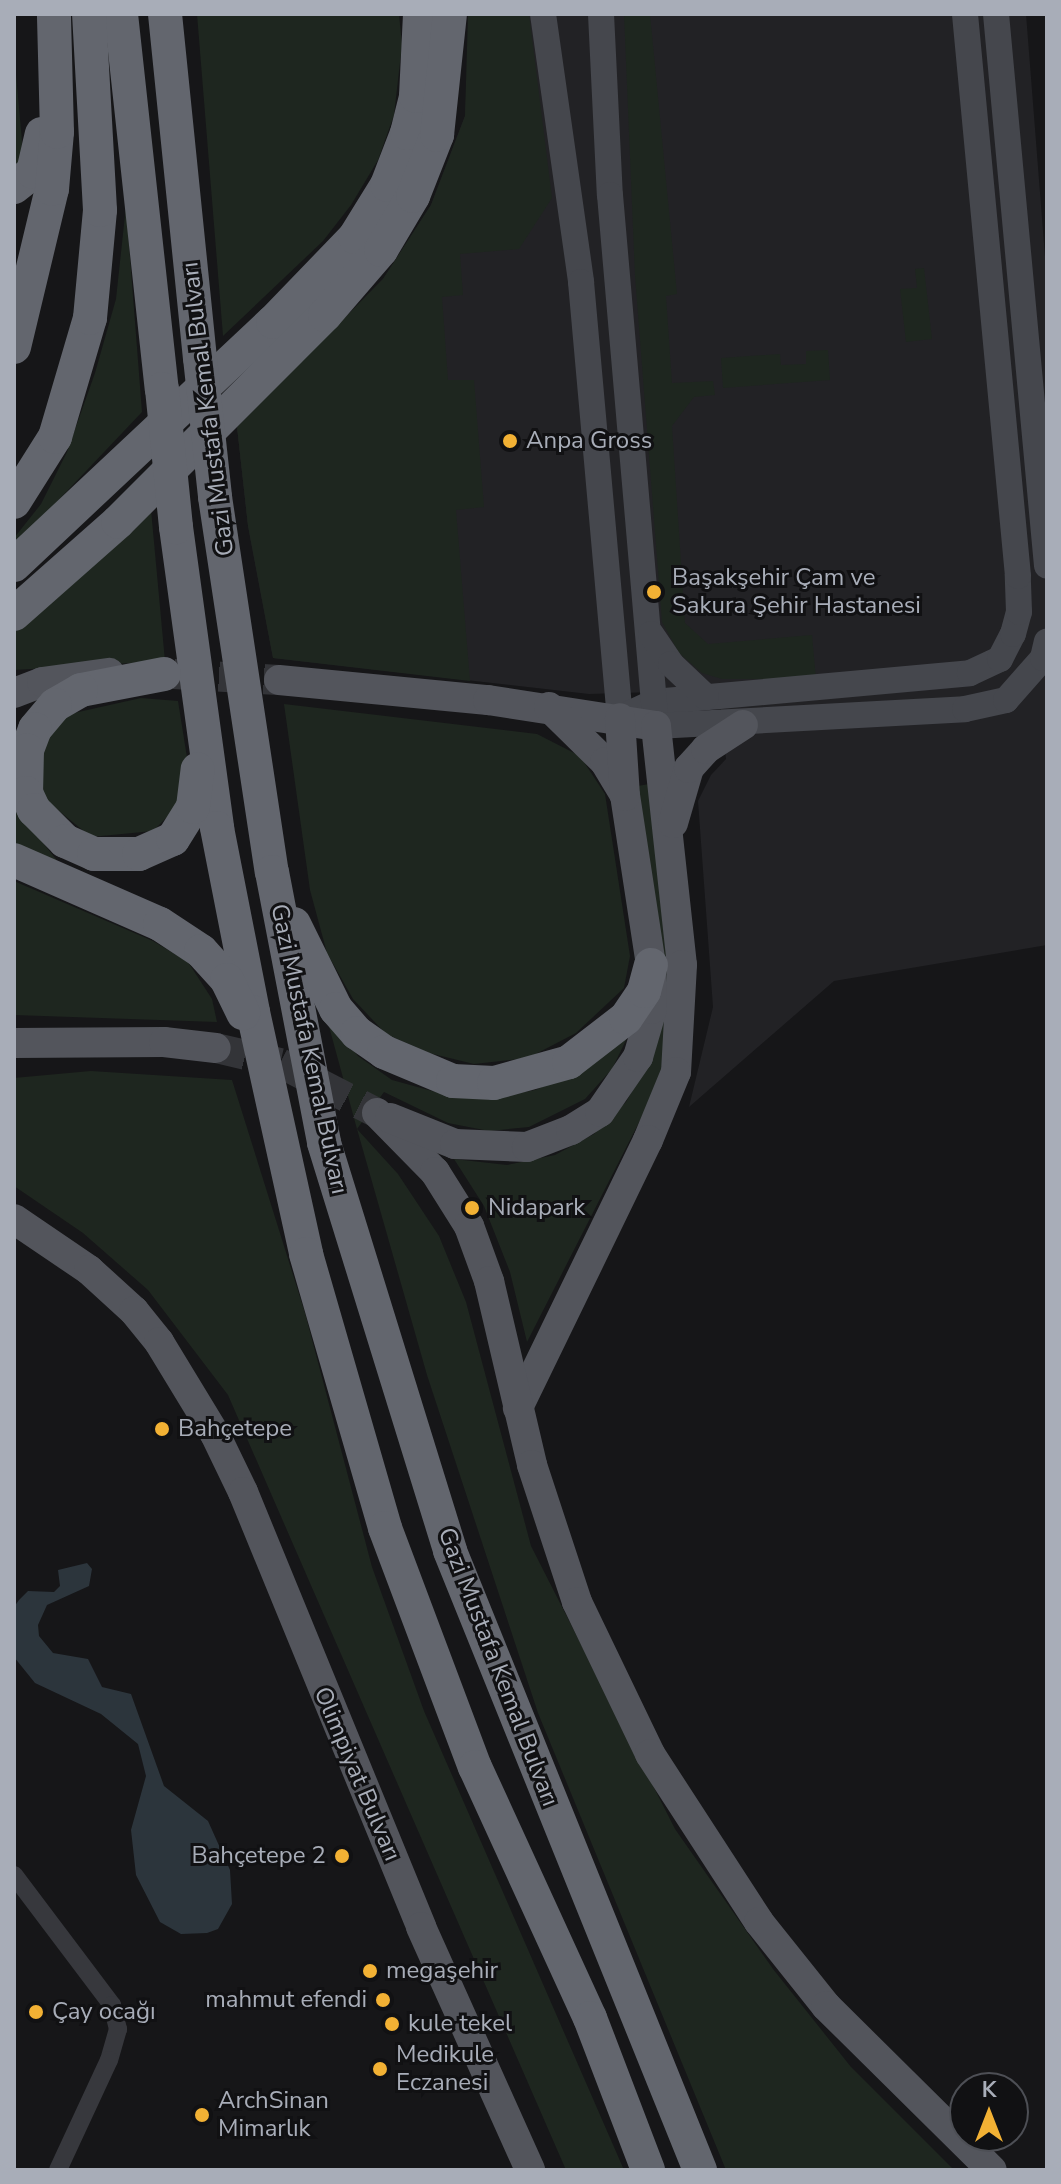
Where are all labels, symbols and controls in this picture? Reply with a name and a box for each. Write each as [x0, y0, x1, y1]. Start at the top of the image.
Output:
street label: Gazi Mustafa Kemal Bulvarı [176, 260, 240, 558]
place label: Anpa Gross [526, 427, 652, 455]
marker: Anpa Gross [501, 432, 519, 450]
place label: Başakşehir Çam ve Sakura Şehir Hastanesi [672, 564, 921, 620]
marker: Başakşehir Çam ve Sakura Şehir Hastanesi [643, 581, 665, 603]
street label: Gazi Mustafa Kemal Bulvarı [264, 901, 354, 1197]
place label: Nidapark [488, 1194, 585, 1222]
marker: Nidapark [463, 1199, 481, 1217]
place label: Bahçetepe [178, 1415, 292, 1443]
marker: Bahçetepe [153, 1420, 171, 1438]
street label: Gazi Mustafa Kemal Bulvarı [432, 1524, 564, 1810]
street label: Olimpiyat Bulvarı [307, 1683, 407, 1865]
place label: Bahçetepe 2 [191, 1842, 326, 1870]
marker: Bahçetepe 2 [333, 1847, 351, 1865]
place label: megaşehir [386, 1957, 498, 1985]
marker: megaşehir [361, 1962, 379, 1980]
place label: mahmut efendi [205, 1986, 367, 2014]
marker: mahmut efendi [374, 1991, 392, 2009]
place label: Çay ocağı [52, 1998, 156, 2026]
marker: Çay ocağı [27, 2003, 45, 2021]
place label: kule tekel [408, 2010, 512, 2038]
marker: kule tekel [383, 2015, 401, 2033]
place label: Medikule Eczanesi [396, 2041, 494, 2097]
marker: Medikule Eczanesi [371, 2060, 389, 2078]
north arrow [949, 2072, 1029, 2152]
text: K [982, 2075, 996, 2105]
place label: ArchSinan Mimarlık [218, 2087, 329, 2143]
marker: ArchSinan Mimarlık [193, 2106, 211, 2124]

